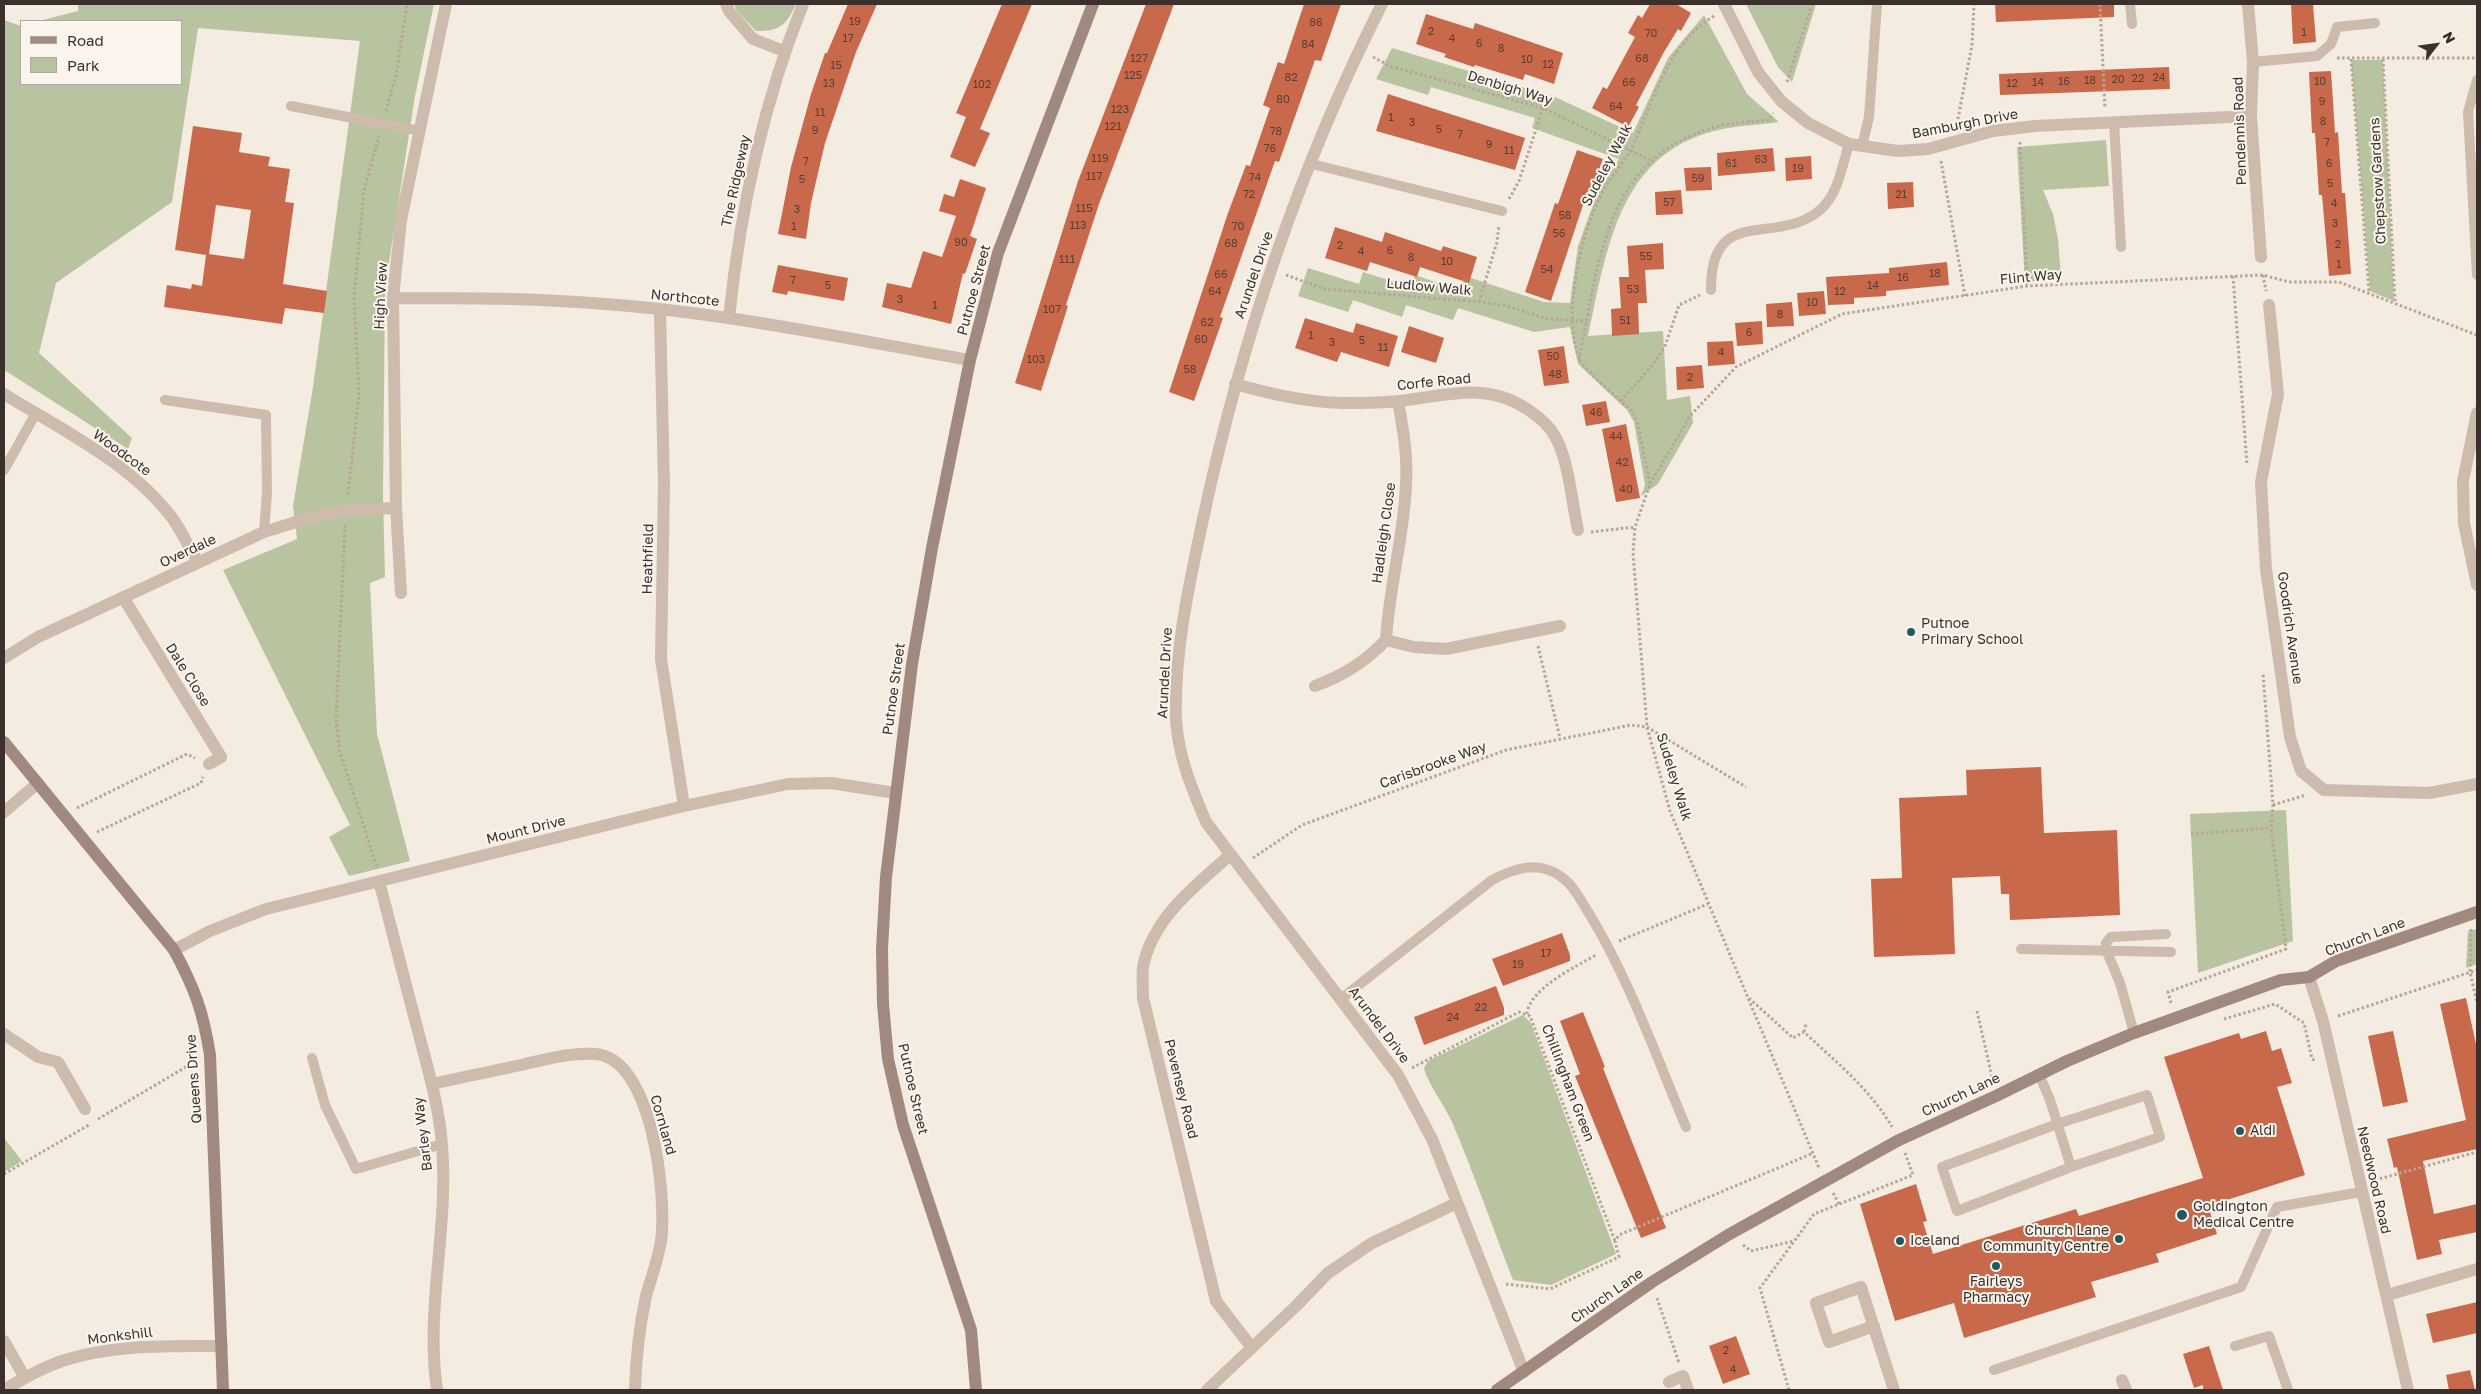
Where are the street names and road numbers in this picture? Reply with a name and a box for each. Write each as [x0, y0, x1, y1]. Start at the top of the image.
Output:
street label: Denbigh Way [1465, 67, 1555, 109]
street label: Pendennis Road [2230, 76, 2250, 186]
street label: Bamburgh Drive [1911, 105, 2019, 143]
street label: Chepstow Gardens [2366, 117, 2390, 245]
street label: Sudeley Walk [1578, 121, 1636, 209]
street label: The Ridgeway [718, 133, 754, 229]
street label: Arundel Drive [1231, 229, 1277, 321]
street label: Putnoe Street [954, 243, 994, 337]
street label: High View [371, 262, 391, 330]
street label: Flint Way [1999, 266, 2063, 288]
street label: Ludlow Walk [1386, 275, 1472, 299]
street label: Northcote [650, 286, 720, 310]
street label: Corfe Road [1396, 370, 1472, 394]
street label: Woodcote [90, 426, 154, 480]
street label: Hadleigh Close [1369, 481, 1399, 585]
street label: Heathfield [639, 524, 657, 594]
street label: Overdale [157, 531, 219, 571]
street label: Goodrich Avenue [2274, 571, 2306, 685]
street label: Arundel Drive [1154, 627, 1176, 719]
street label: Dale Close [162, 640, 214, 710]
street label: Putnoe Street [879, 642, 909, 736]
street label: Sudeley Walk [1653, 731, 1695, 823]
street label: Carisbrooke Way [1377, 738, 1489, 792]
street label: Mount Drive [485, 812, 567, 848]
street label: Church Lane [2323, 914, 2407, 960]
street label: Arundel Drive [1345, 983, 1413, 1067]
street label: Chillingham Green [1538, 1022, 1598, 1144]
street label: Queens Drive [183, 1034, 205, 1124]
street label: Pevensey Road [1161, 1037, 1201, 1141]
street label: Putnoe Street [894, 1042, 932, 1136]
street label: Church Lane [1919, 1070, 2003, 1120]
street label: Cornland [646, 1093, 680, 1157]
street label: Barley Way [410, 1096, 436, 1172]
street label: Needwood Road [2353, 1125, 2395, 1235]
street label: Church Lane [1568, 1265, 1646, 1327]
street label: Monkshill [86, 1324, 154, 1348]

